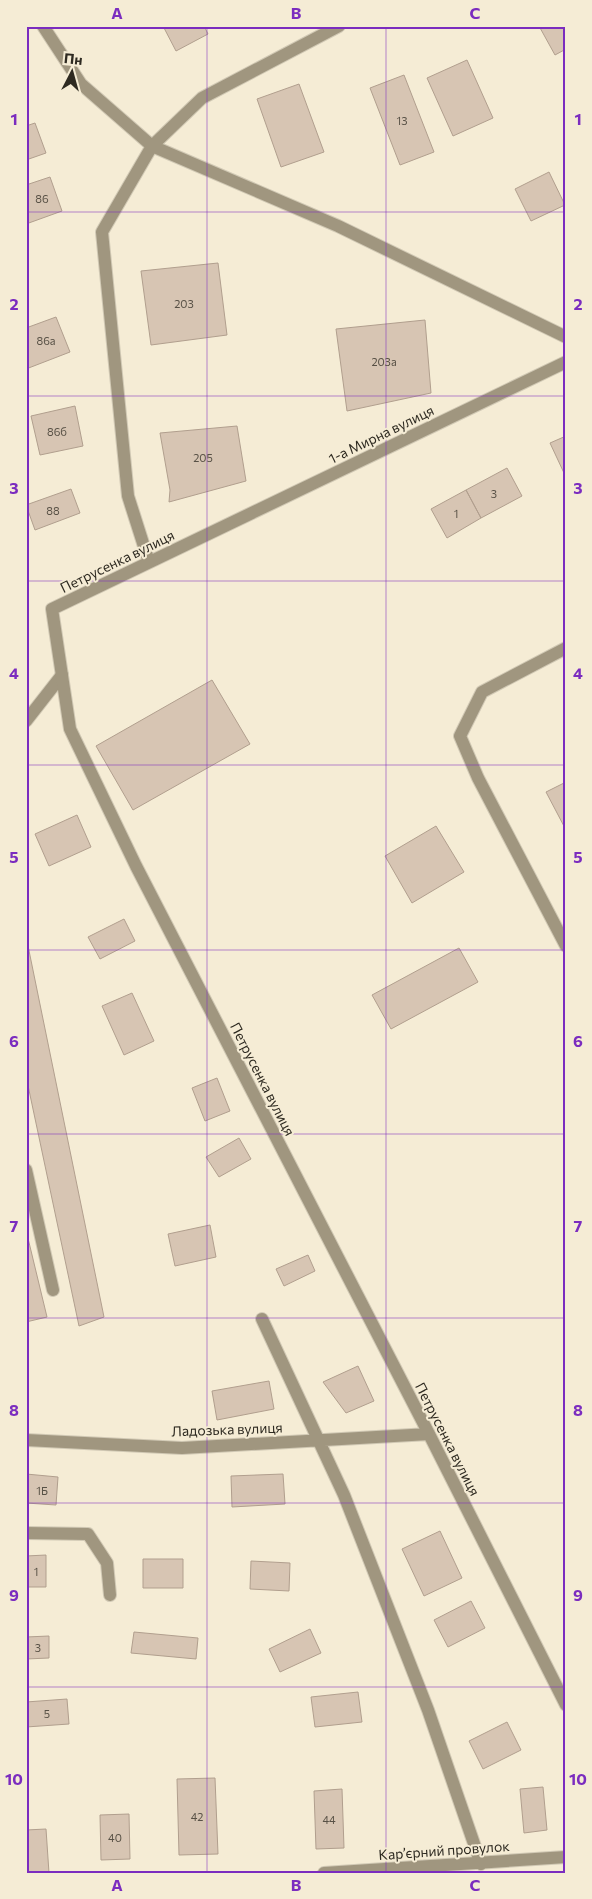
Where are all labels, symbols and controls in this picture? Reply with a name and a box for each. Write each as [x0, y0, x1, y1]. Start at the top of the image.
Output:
text: A [111, 3, 123, 22]
text: B [291, 3, 302, 22]
text: C [470, 3, 481, 22]
north arrow [48, 48, 98, 98]
text: Пн [63, 49, 84, 68]
text: 1 [10, 109, 18, 128]
text: 1 [574, 109, 582, 128]
house number: 13 [397, 114, 407, 127]
house number: 86 [35, 192, 49, 205]
text: 2 [9, 294, 19, 313]
text: 2 [573, 294, 583, 313]
house number: 203 [174, 297, 194, 310]
house number: 86а [36, 334, 56, 347]
house number: 203а [371, 355, 397, 368]
street label: 1-а Мирна вулиця [326, 401, 436, 467]
house number: 86б [47, 425, 67, 438]
house number: 205 [193, 451, 213, 464]
text: 3 [9, 478, 19, 497]
text: 3 [573, 478, 583, 497]
house number: 3 [491, 487, 497, 500]
house number: 88 [46, 504, 60, 517]
house number: 1 [454, 507, 458, 520]
street label: Петрусенка вулиця [57, 526, 177, 596]
text: 4 [9, 663, 19, 682]
text: 4 [573, 663, 583, 682]
text: 5 [9, 847, 19, 866]
text: 5 [573, 847, 583, 866]
street label: Петрусенка вулиця [227, 1019, 299, 1139]
text: 6 [9, 1031, 19, 1050]
text: 6 [573, 1031, 583, 1050]
text: 7 [10, 1216, 19, 1235]
text: 7 [574, 1216, 583, 1235]
street label: Петрусенка вулиця [412, 1379, 484, 1499]
text: 8 [9, 1400, 19, 1419]
text: 8 [573, 1400, 583, 1419]
street label: Ладозька вулиця [171, 1419, 283, 1439]
house number: 1Б [36, 1484, 48, 1497]
house number: 1 [34, 1565, 38, 1578]
text: 9 [9, 1585, 19, 1604]
text: 9 [573, 1585, 583, 1604]
house number: 3 [35, 1641, 41, 1654]
house number: 5 [44, 1707, 50, 1720]
text: 10 [5, 1769, 23, 1788]
text: 10 [569, 1769, 587, 1788]
house number: 42 [191, 1810, 203, 1823]
house number: 44 [322, 1813, 336, 1826]
house number: 40 [108, 1831, 122, 1844]
street label: Кар’єрний провулок [378, 1837, 511, 1863]
text: A [111, 1875, 123, 1894]
text: B [291, 1875, 302, 1894]
text: C [470, 1875, 481, 1894]

